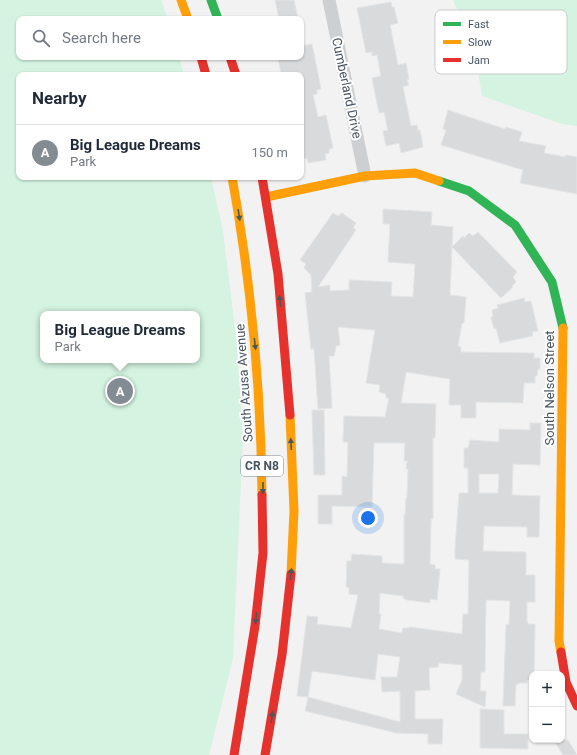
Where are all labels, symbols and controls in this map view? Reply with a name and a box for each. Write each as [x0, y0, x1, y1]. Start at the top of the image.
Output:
legend [435, 10, 567, 74]
search box [16, 16, 304, 60]
text: Fast [468, 18, 490, 31]
icon: search [30, 27, 52, 49]
text: Search here [62, 29, 141, 47]
street label: Cumberland Drive [329, 36, 365, 140]
text: Slow [468, 36, 492, 49]
text: Jam [468, 54, 490, 67]
text: Nearby [32, 88, 87, 108]
text: Big League Dreams [70, 136, 201, 154]
text: A [41, 145, 49, 160]
text: 150 m [251, 145, 288, 160]
text: Park [70, 154, 96, 169]
one-way arrow [236, 209, 242, 221]
one-way arrow [277, 295, 283, 307]
popup [40, 311, 200, 363]
text: Big League Dreams [55, 321, 185, 339]
street label: South Azusa Avenue [232, 323, 256, 443]
street label: South Nelson Street [542, 330, 557, 446]
one-way arrow [252, 338, 259, 350]
text: Park [55, 339, 81, 354]
pin: A [107, 376, 133, 406]
one-way arrow [288, 438, 295, 450]
road number: CR N8 [241, 456, 283, 476]
one-way arrow [259, 482, 266, 494]
your location [358, 508, 378, 528]
one-way arrow [287, 568, 294, 580]
one-way arrow [252, 612, 259, 624]
map controls [529, 671, 565, 743]
button: + [529, 671, 565, 707]
button: − [529, 707, 565, 743]
one-way arrow [269, 711, 275, 723]

